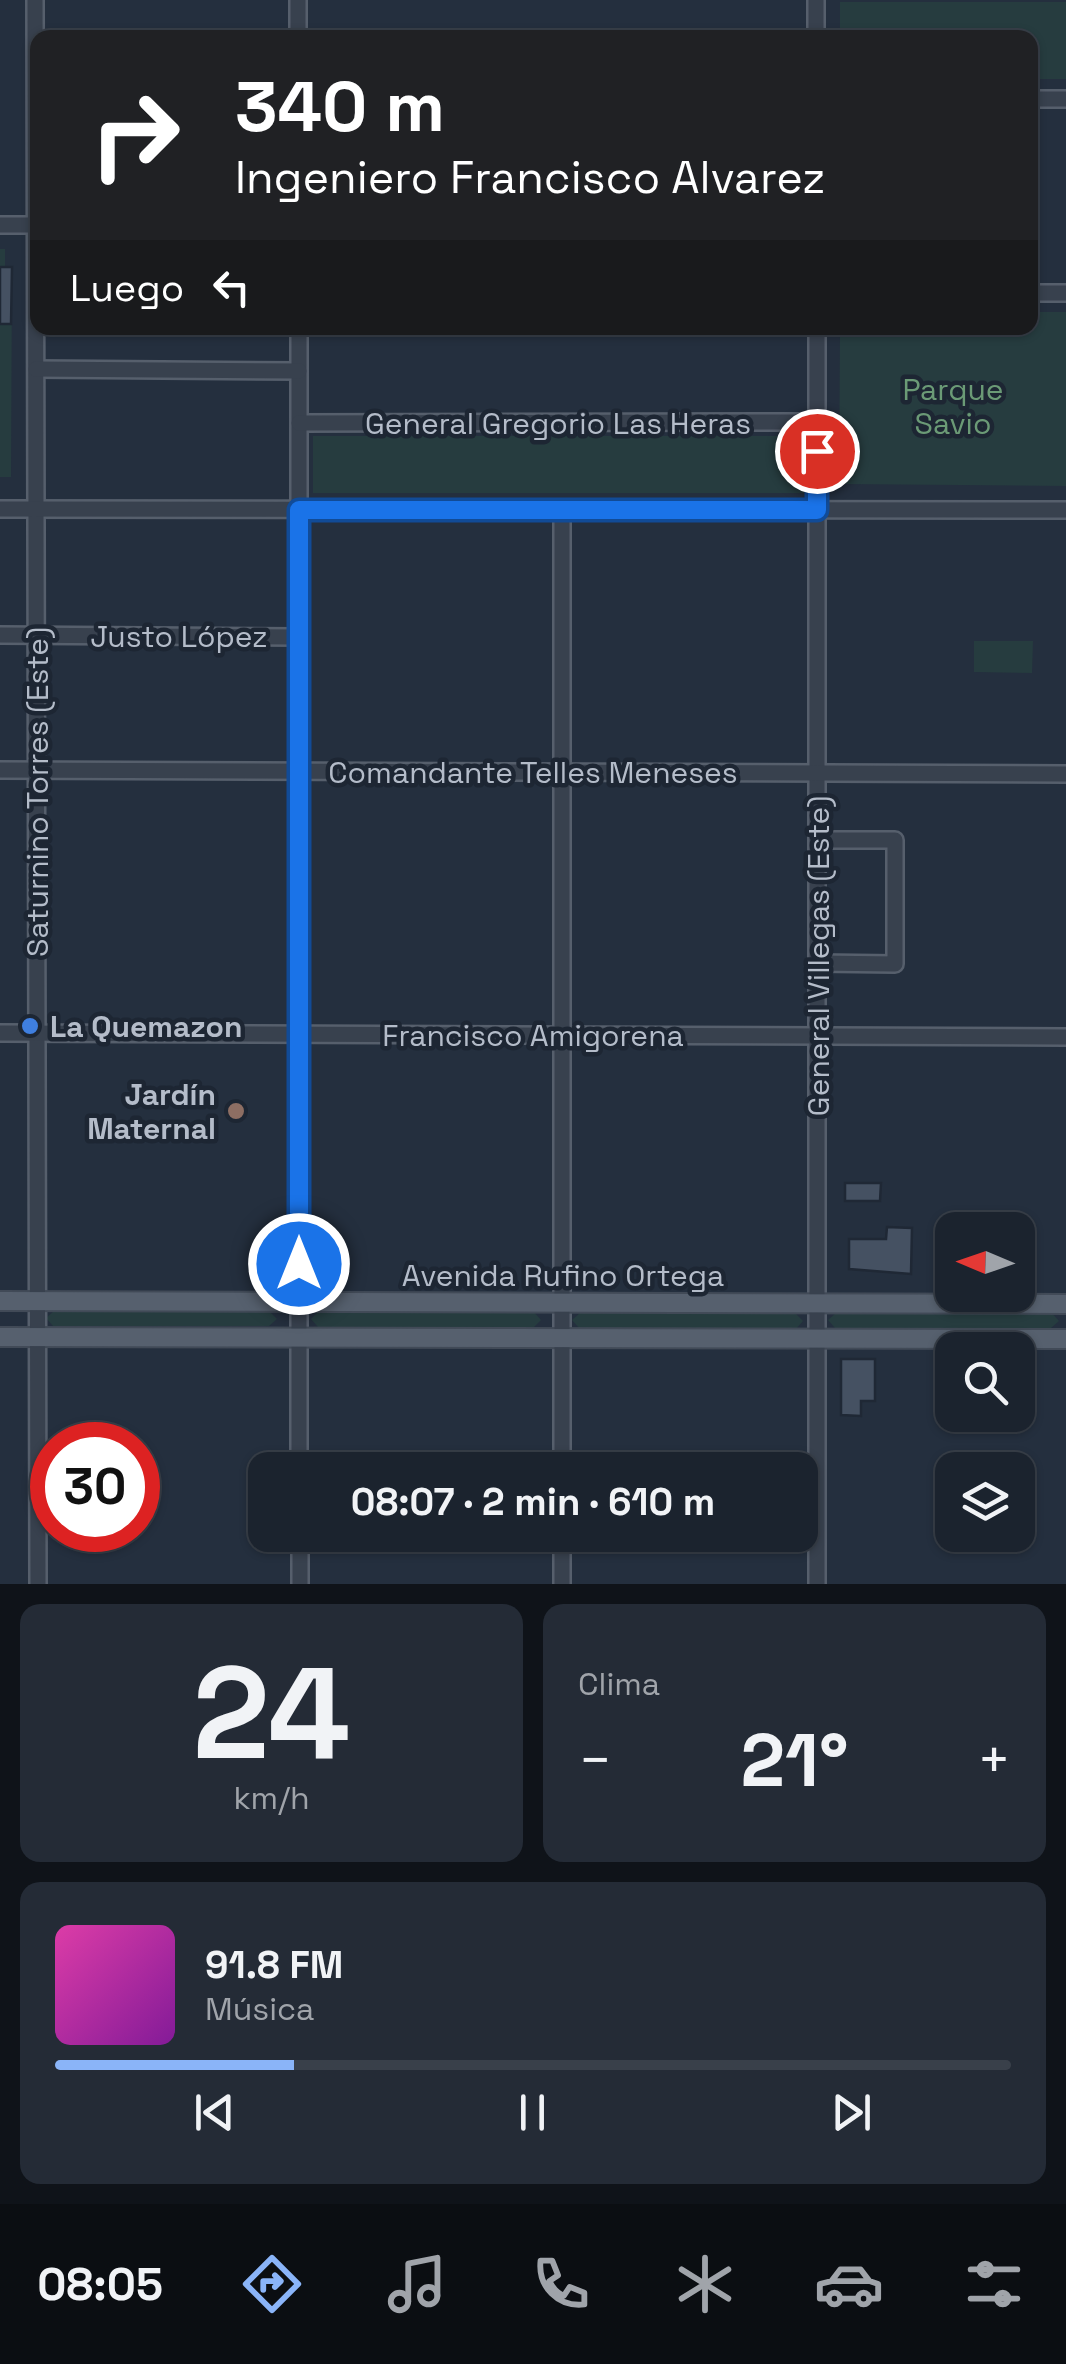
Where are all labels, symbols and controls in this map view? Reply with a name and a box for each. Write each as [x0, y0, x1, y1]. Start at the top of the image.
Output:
text: 340 m [235, 62, 445, 151]
icon: right [70, 70, 200, 200]
text: Ingeniero Francisco Alvarez [235, 149, 825, 206]
icon: left [204, 260, 259, 315]
text: Luego [70, 264, 184, 312]
park label: Parque Savio [902, 370, 1004, 443]
street label: General Gregorio Las Heras [365, 404, 751, 443]
pin [775, 409, 860, 494]
icon: arrive [790, 424, 845, 479]
street label: Justo López [90, 617, 268, 656]
street label: Saturnino Torres (Este) [18, 627, 57, 957]
street label: Comandante Telles Meneses [328, 753, 738, 792]
street label: General Villegas (Este) [799, 796, 838, 1116]
place label: La Quemazon [50, 1007, 242, 1046]
marker: La Quemazon [19, 1015, 41, 1037]
street label: Francisco Amigorena [382, 1016, 684, 1055]
place label: Jardín Maternal [87, 1075, 216, 1148]
marker: Jardín Maternal [225, 1100, 247, 1122]
position arrow [247, 1212, 351, 1316]
north arrow [935, 1212, 1035, 1312]
map controls [935, 1212, 1035, 1552]
street label: Avenida Rufino Ortega [402, 1256, 724, 1295]
button: search [935, 1332, 1035, 1432]
speed limit sign: 30 [30, 1422, 160, 1552]
button: layers [935, 1452, 1035, 1552]
text: 08:07 · 2 min · 610 m [351, 1478, 715, 1526]
text: 24 [193, 1630, 350, 1796]
text: Clima [578, 1664, 660, 1704]
text: 21° [740, 1712, 849, 1808]
text: − [578, 1725, 612, 1795]
text: + [977, 1725, 1011, 1795]
text: km/h [233, 1778, 310, 1818]
text: 91.8 FM [205, 1941, 343, 1989]
text: Música [205, 1989, 315, 2029]
icon: previous [187, 2085, 242, 2140]
icon: pause [505, 2085, 560, 2140]
icon: next [824, 2085, 879, 2140]
icon: directions [237, 2249, 307, 2319]
icon: music [382, 2249, 452, 2319]
icon: phone [526, 2249, 596, 2319]
icon: climate [670, 2249, 740, 2319]
icon: car [814, 2249, 884, 2319]
icon: filters [959, 2249, 1029, 2319]
text: 08:05 [37, 2256, 163, 2313]

